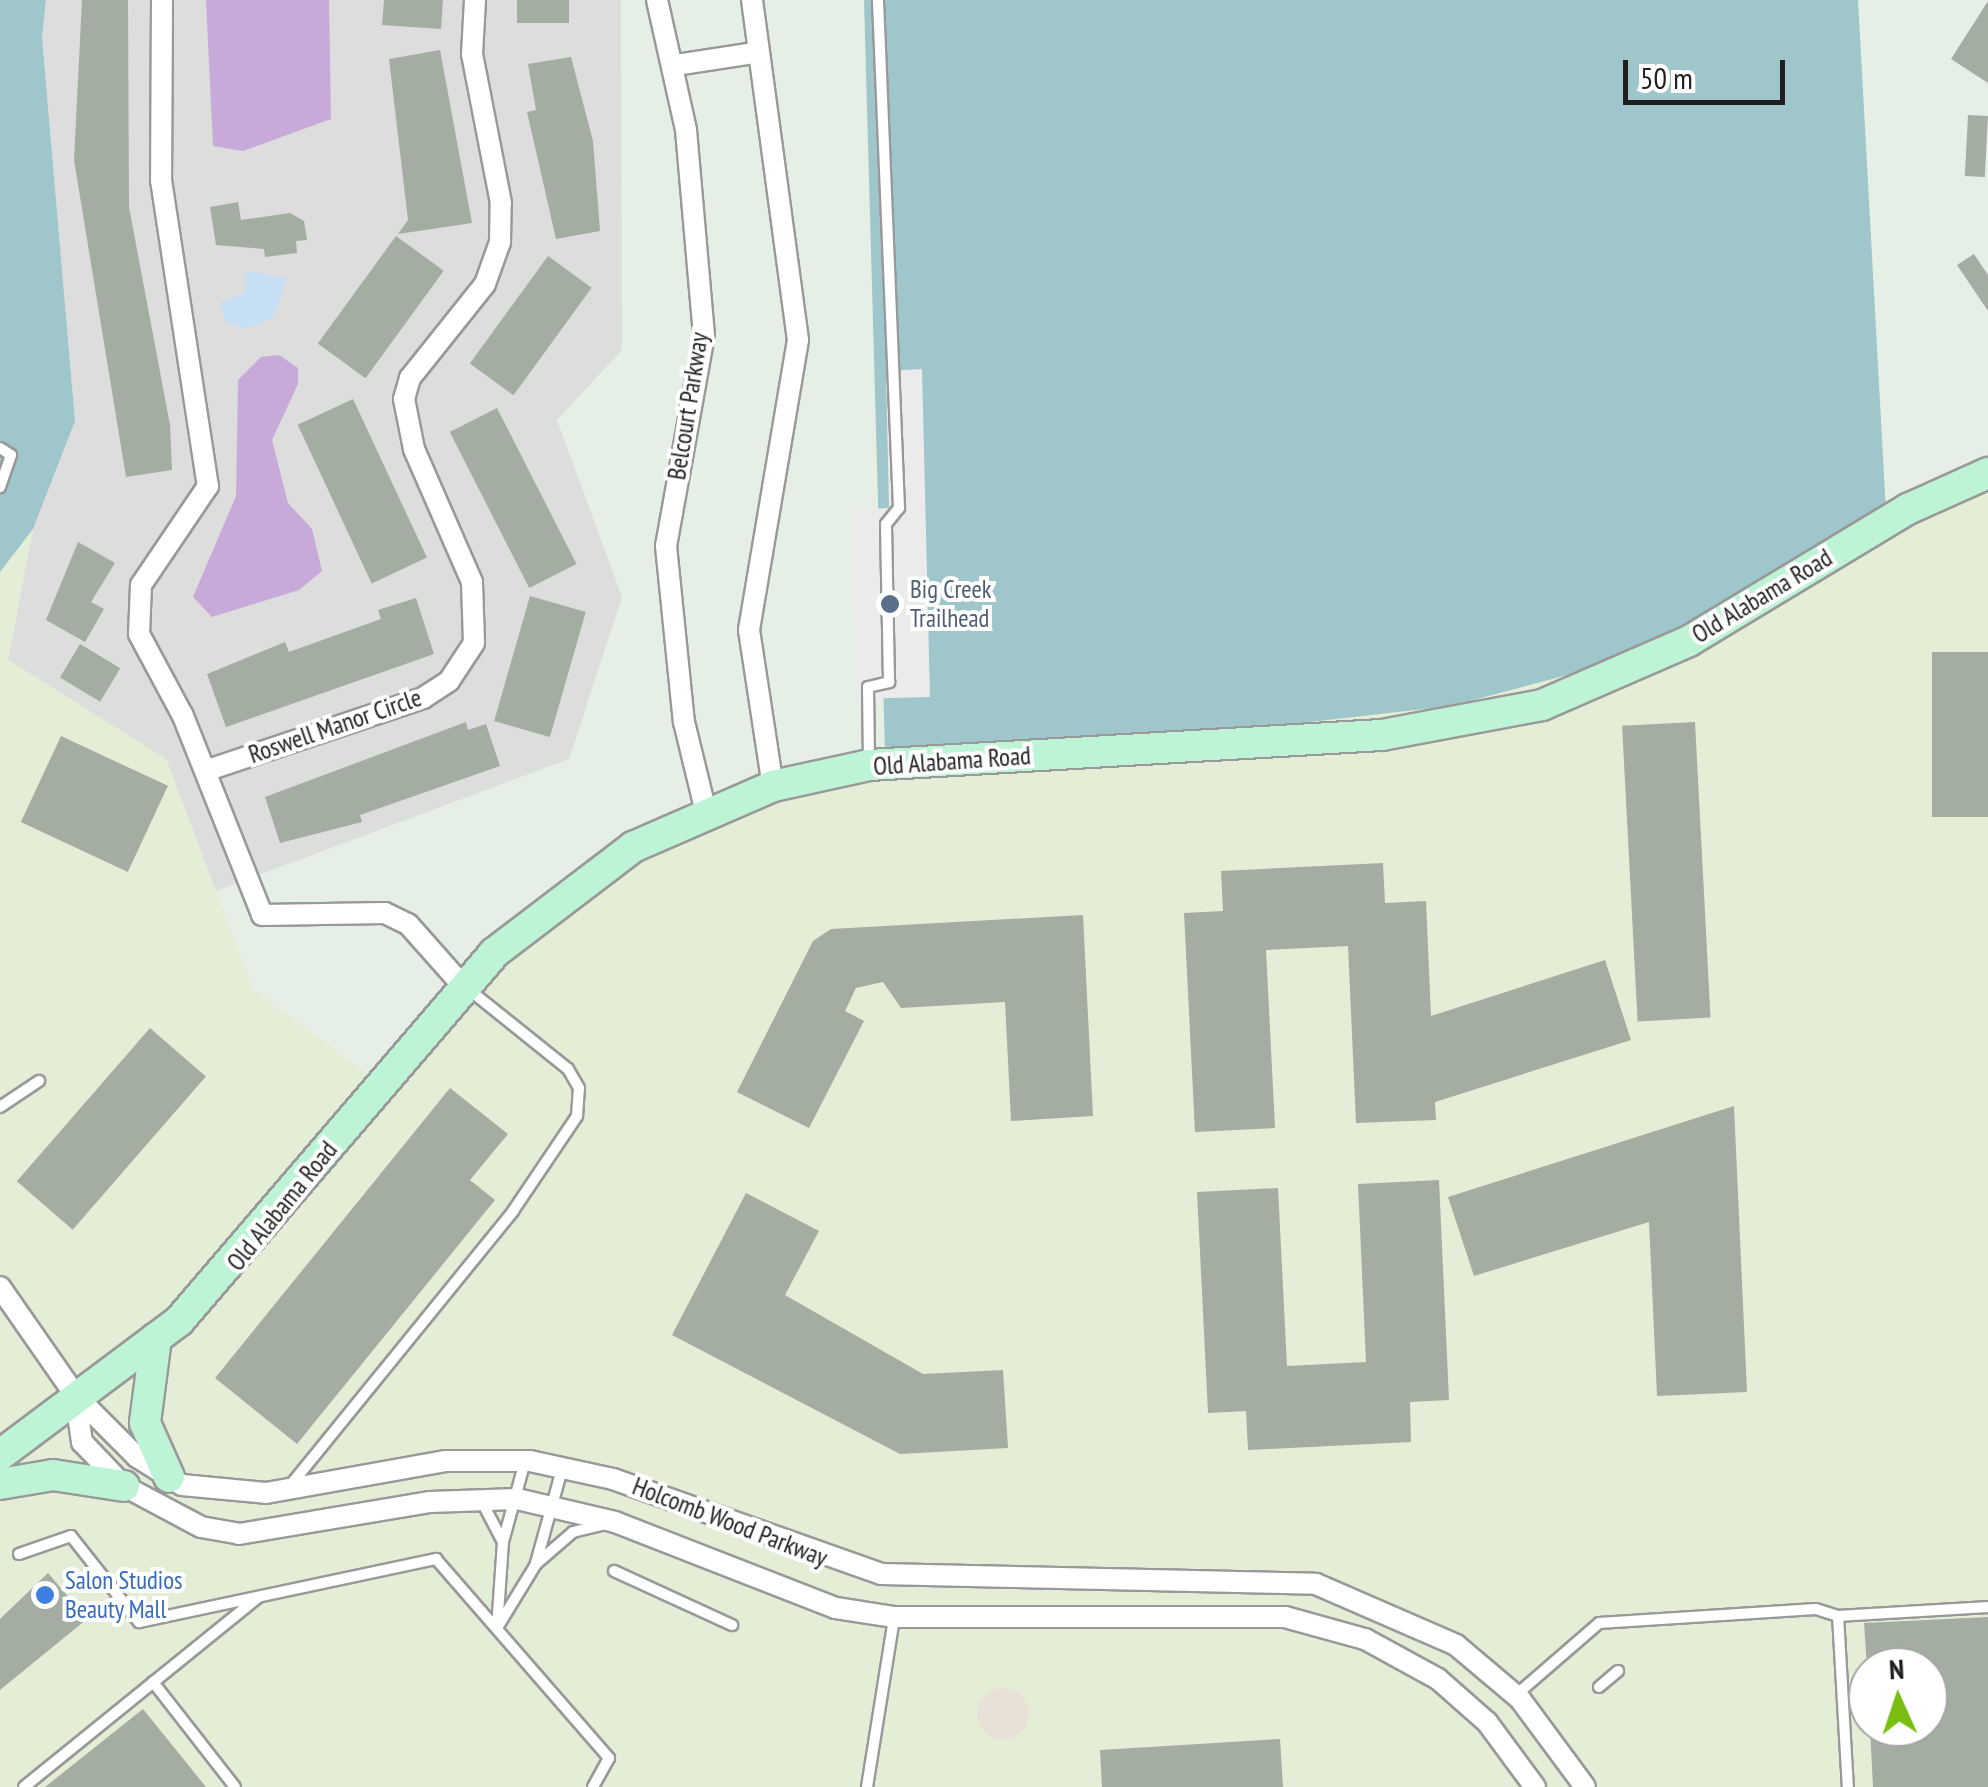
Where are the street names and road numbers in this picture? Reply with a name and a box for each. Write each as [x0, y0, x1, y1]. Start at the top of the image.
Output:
street label: Belcourt Parkway [662, 330, 714, 482]
street label: Old Alabama Road [1686, 542, 1838, 650]
street label: Roswell Manor Circle [245, 682, 425, 770]
street label: Old Alabama Road [872, 741, 1032, 781]
street label: Old Alabama Road [221, 1135, 343, 1277]
street label: Holcomb Wood Parkway [628, 1471, 832, 1573]

